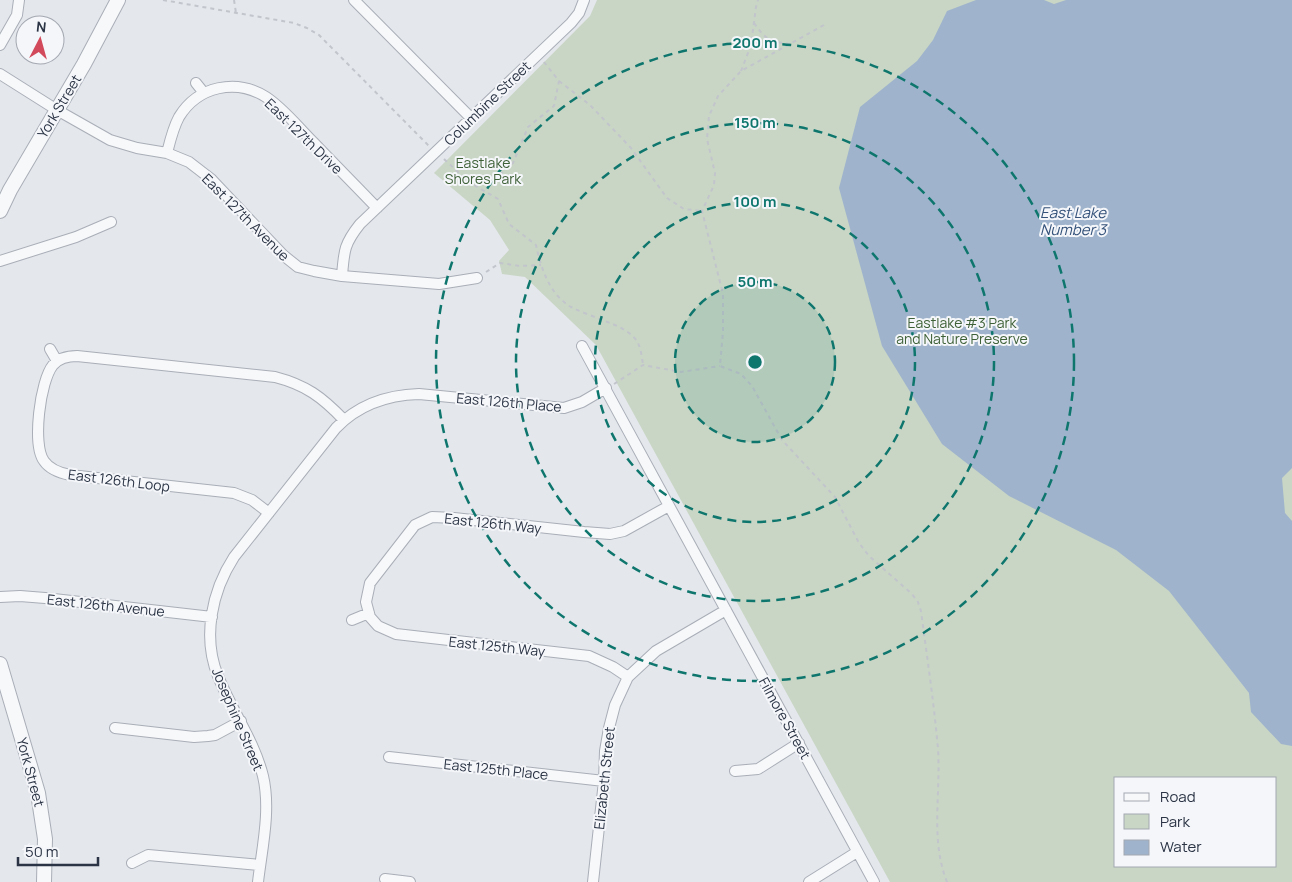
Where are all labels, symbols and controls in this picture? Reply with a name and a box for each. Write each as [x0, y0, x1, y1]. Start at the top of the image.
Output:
north arrow [15, 15, 65, 65]
text: N [35, 17, 47, 37]
text: 200 m [732, 32, 778, 53]
street label: Columbine Street [440, 56, 535, 149]
street label: York Street [33, 70, 86, 141]
street label: East 127th Drive [261, 94, 347, 178]
text: 150 m [734, 112, 776, 133]
park label: Eastlake Shores Park [445, 153, 522, 188]
street label: East 127th Avenue [198, 169, 294, 265]
text: 100 m [734, 191, 776, 212]
water label: East Lake Number 3 [1040, 202, 1108, 240]
text: 50 m [737, 271, 773, 292]
park label: Eastlake #3 Park and Nature Preserve [896, 313, 1028, 348]
centre of rings [746, 353, 764, 371]
street label: East 126th Place [456, 388, 562, 416]
street label: East 126th Loop [67, 464, 171, 496]
street label: East 126th Way [443, 508, 543, 538]
street label: East 126th Avenue [46, 589, 166, 621]
street label: East 125th Way [448, 631, 547, 661]
street label: Josephine Street [208, 665, 268, 774]
street label: Filmore Street [755, 674, 815, 763]
street label: Elizabeth Street [589, 725, 619, 831]
street label: York Street [13, 735, 49, 809]
street label: East 125th Place [443, 754, 549, 784]
legend [1114, 777, 1277, 867]
text: Road [1160, 786, 1196, 807]
text: Park [1160, 811, 1190, 832]
scale bar [18, 834, 98, 866]
text: Water [1160, 836, 1202, 857]
text: 50 m [25, 841, 59, 862]

